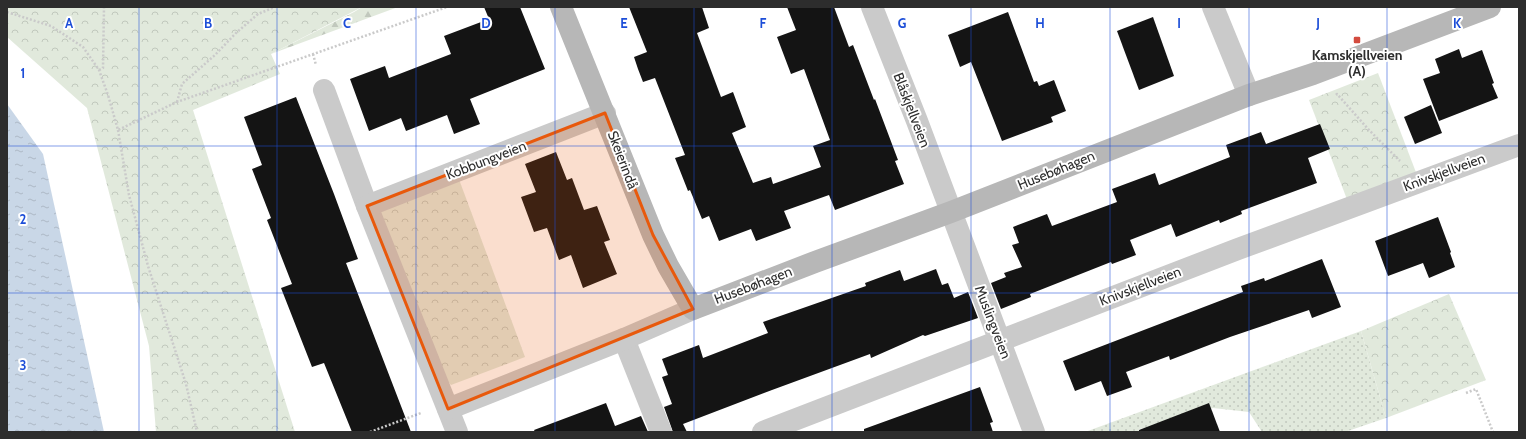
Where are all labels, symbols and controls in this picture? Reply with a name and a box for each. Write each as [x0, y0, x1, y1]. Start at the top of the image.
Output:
text: A [65, 15, 74, 31]
text: B [204, 15, 212, 31]
text: C [343, 15, 351, 31]
text: D [481, 15, 491, 31]
text: E [620, 15, 628, 31]
text: F [760, 15, 767, 31]
text: G [898, 15, 907, 31]
text: H [1035, 15, 1045, 31]
text: I [1177, 15, 1181, 31]
text: J [1315, 15, 1320, 31]
text: K [1453, 15, 1462, 31]
marker: Kamskjellveien (A) [1352, 35, 1362, 45]
place label: Kamskjellveien (A) [1312, 46, 1402, 80]
text: 1 [21, 65, 25, 81]
street label: Blåskjellveien [889, 70, 935, 150]
street label: Skeierindå [604, 128, 642, 192]
street label: Kobbungveien [443, 136, 529, 184]
street label: Husebøhagen [1015, 146, 1097, 194]
street label: Knivskjellveien [1400, 149, 1488, 195]
text: 2 [20, 211, 27, 227]
street label: Husebøhagen [712, 262, 795, 308]
street label: Knivskjellveien [1097, 262, 1184, 310]
street label: Muslingveien [971, 283, 1015, 361]
text: 3 [19, 357, 27, 373]

